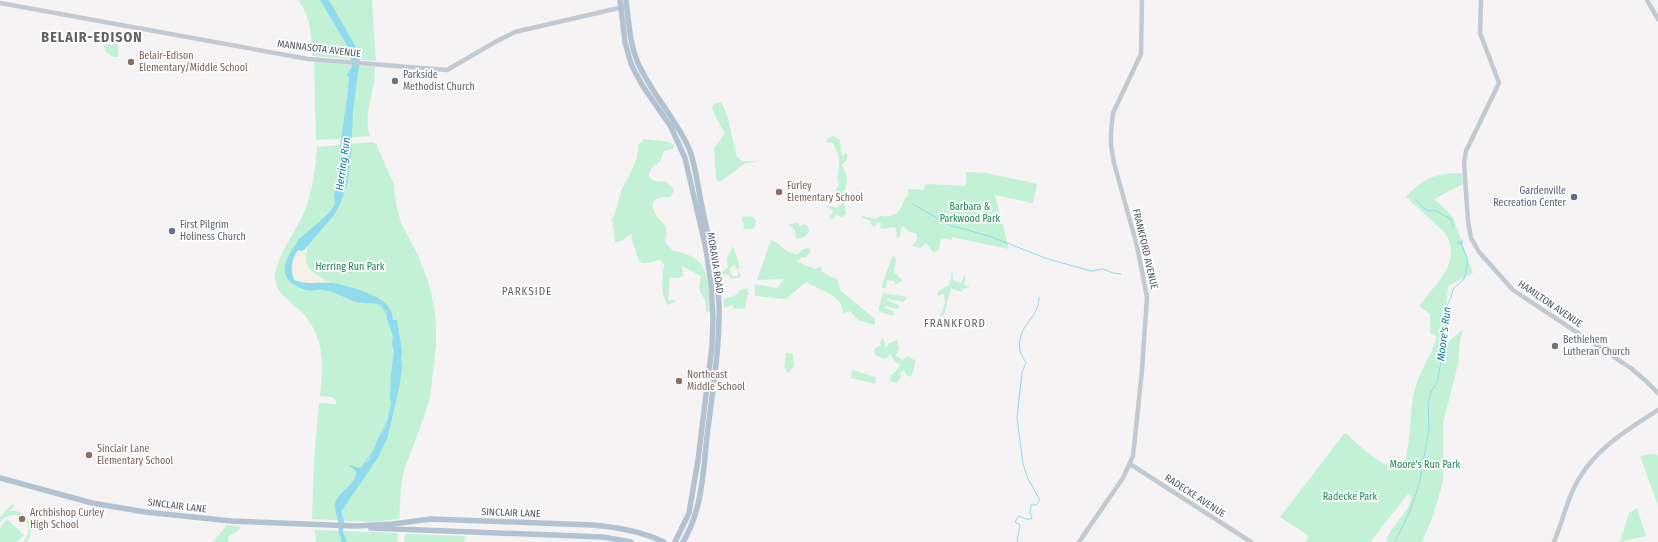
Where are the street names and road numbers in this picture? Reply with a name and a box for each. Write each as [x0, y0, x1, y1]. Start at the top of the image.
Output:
street label: MANNASOTA AVENUE [277, 38, 362, 60]
street label: FRANKFORD AVENUE [1130, 208, 1160, 291]
street label: MORAVIA ROAD [704, 232, 726, 295]
street label: HAMILTON AVENUE [1515, 278, 1585, 330]
street label: RADECKE AVENUE [1162, 472, 1228, 520]
street label: SINCLAIR LANE [147, 496, 207, 516]
street label: SINCLAIR LANE [481, 506, 541, 520]

